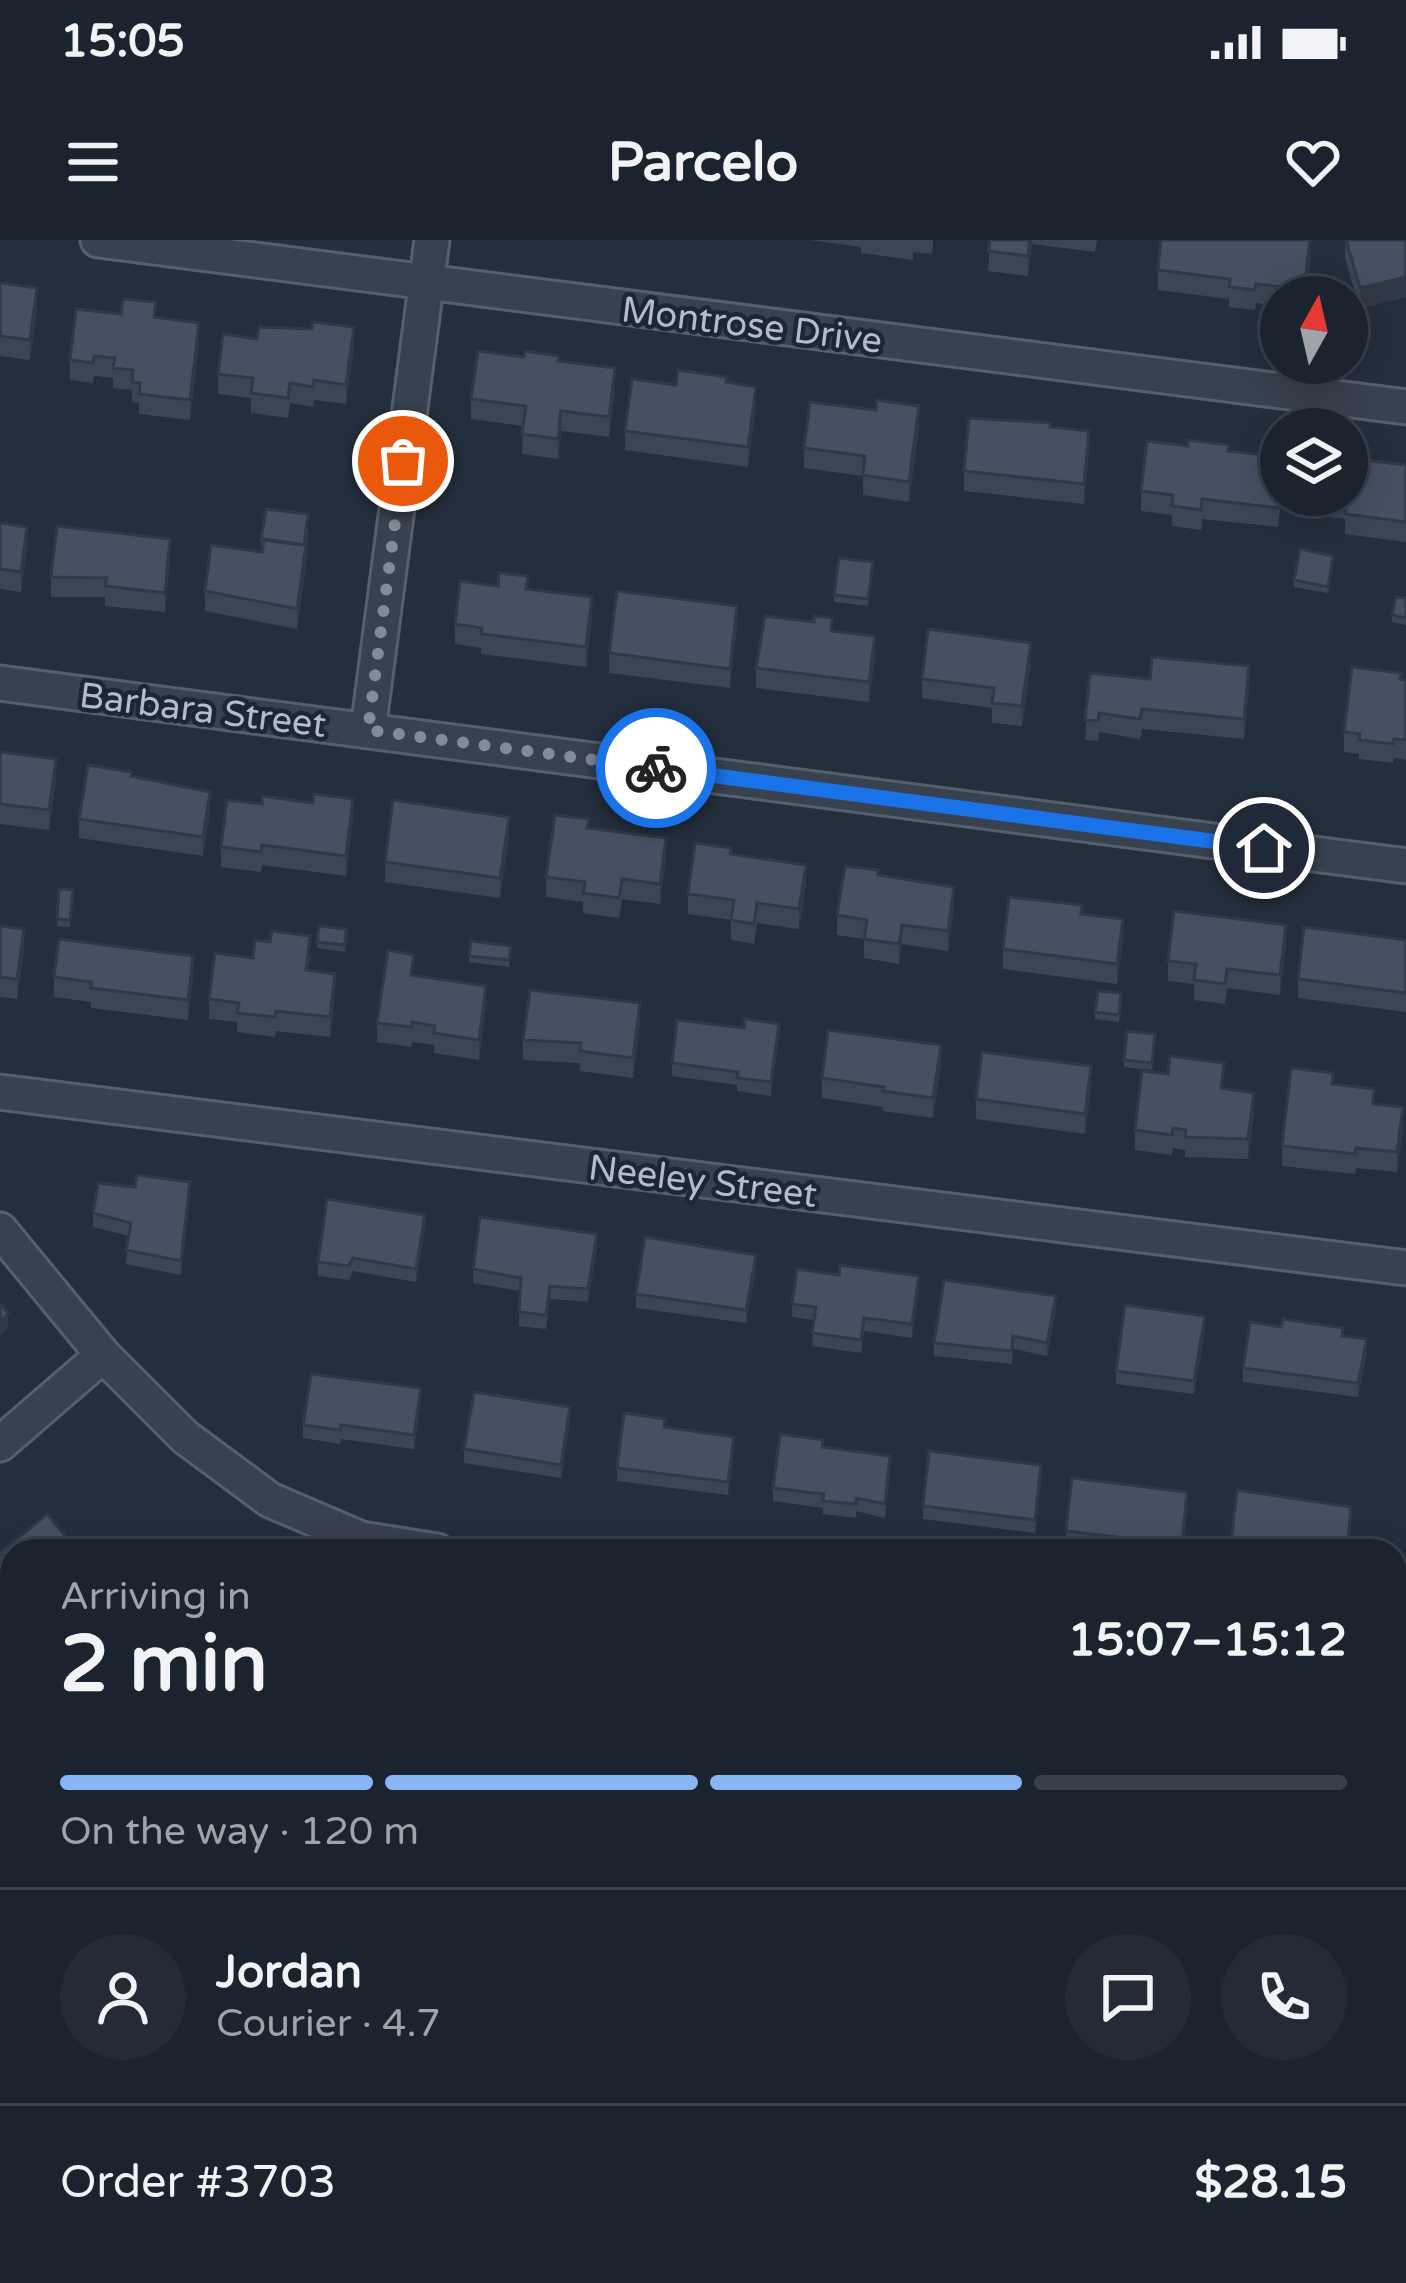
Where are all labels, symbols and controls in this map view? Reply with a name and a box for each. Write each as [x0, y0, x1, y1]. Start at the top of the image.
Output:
text: 15:05 [60, 15, 185, 69]
icon: menu [60, 129, 126, 195]
icon: heart [1280, 129, 1346, 195]
text: Parcelo [608, 130, 798, 195]
north arrow [1260, 276, 1368, 384]
map controls [1260, 276, 1368, 516]
street label: Montrose Drive [619, 288, 885, 363]
button: layers [1260, 408, 1368, 516]
pin [352, 410, 454, 512]
icon: bag [370, 428, 436, 494]
street label: Barbara Street [77, 674, 329, 747]
courier [596, 708, 716, 828]
icon: bike [623, 735, 689, 801]
pin [1213, 797, 1315, 899]
icon: home [1231, 815, 1297, 881]
street label: Neeley Street [586, 1146, 820, 1217]
text: Arriving in [60, 1573, 251, 1620]
text: 15:07–15:12 [1068, 1614, 1347, 1668]
text: 2 min [60, 1618, 268, 1712]
text: On the way · 120 m [60, 1808, 419, 1855]
button: person [60, 1934, 186, 2060]
button: chat [1065, 1934, 1191, 2060]
button: phone [1221, 1934, 1347, 2060]
text: Jordan [216, 1946, 362, 2000]
text: Courier · 4.7 [216, 2000, 441, 2047]
text: Order #3703 [60, 2156, 336, 2210]
text: $28.15 [1195, 2156, 1347, 2210]

